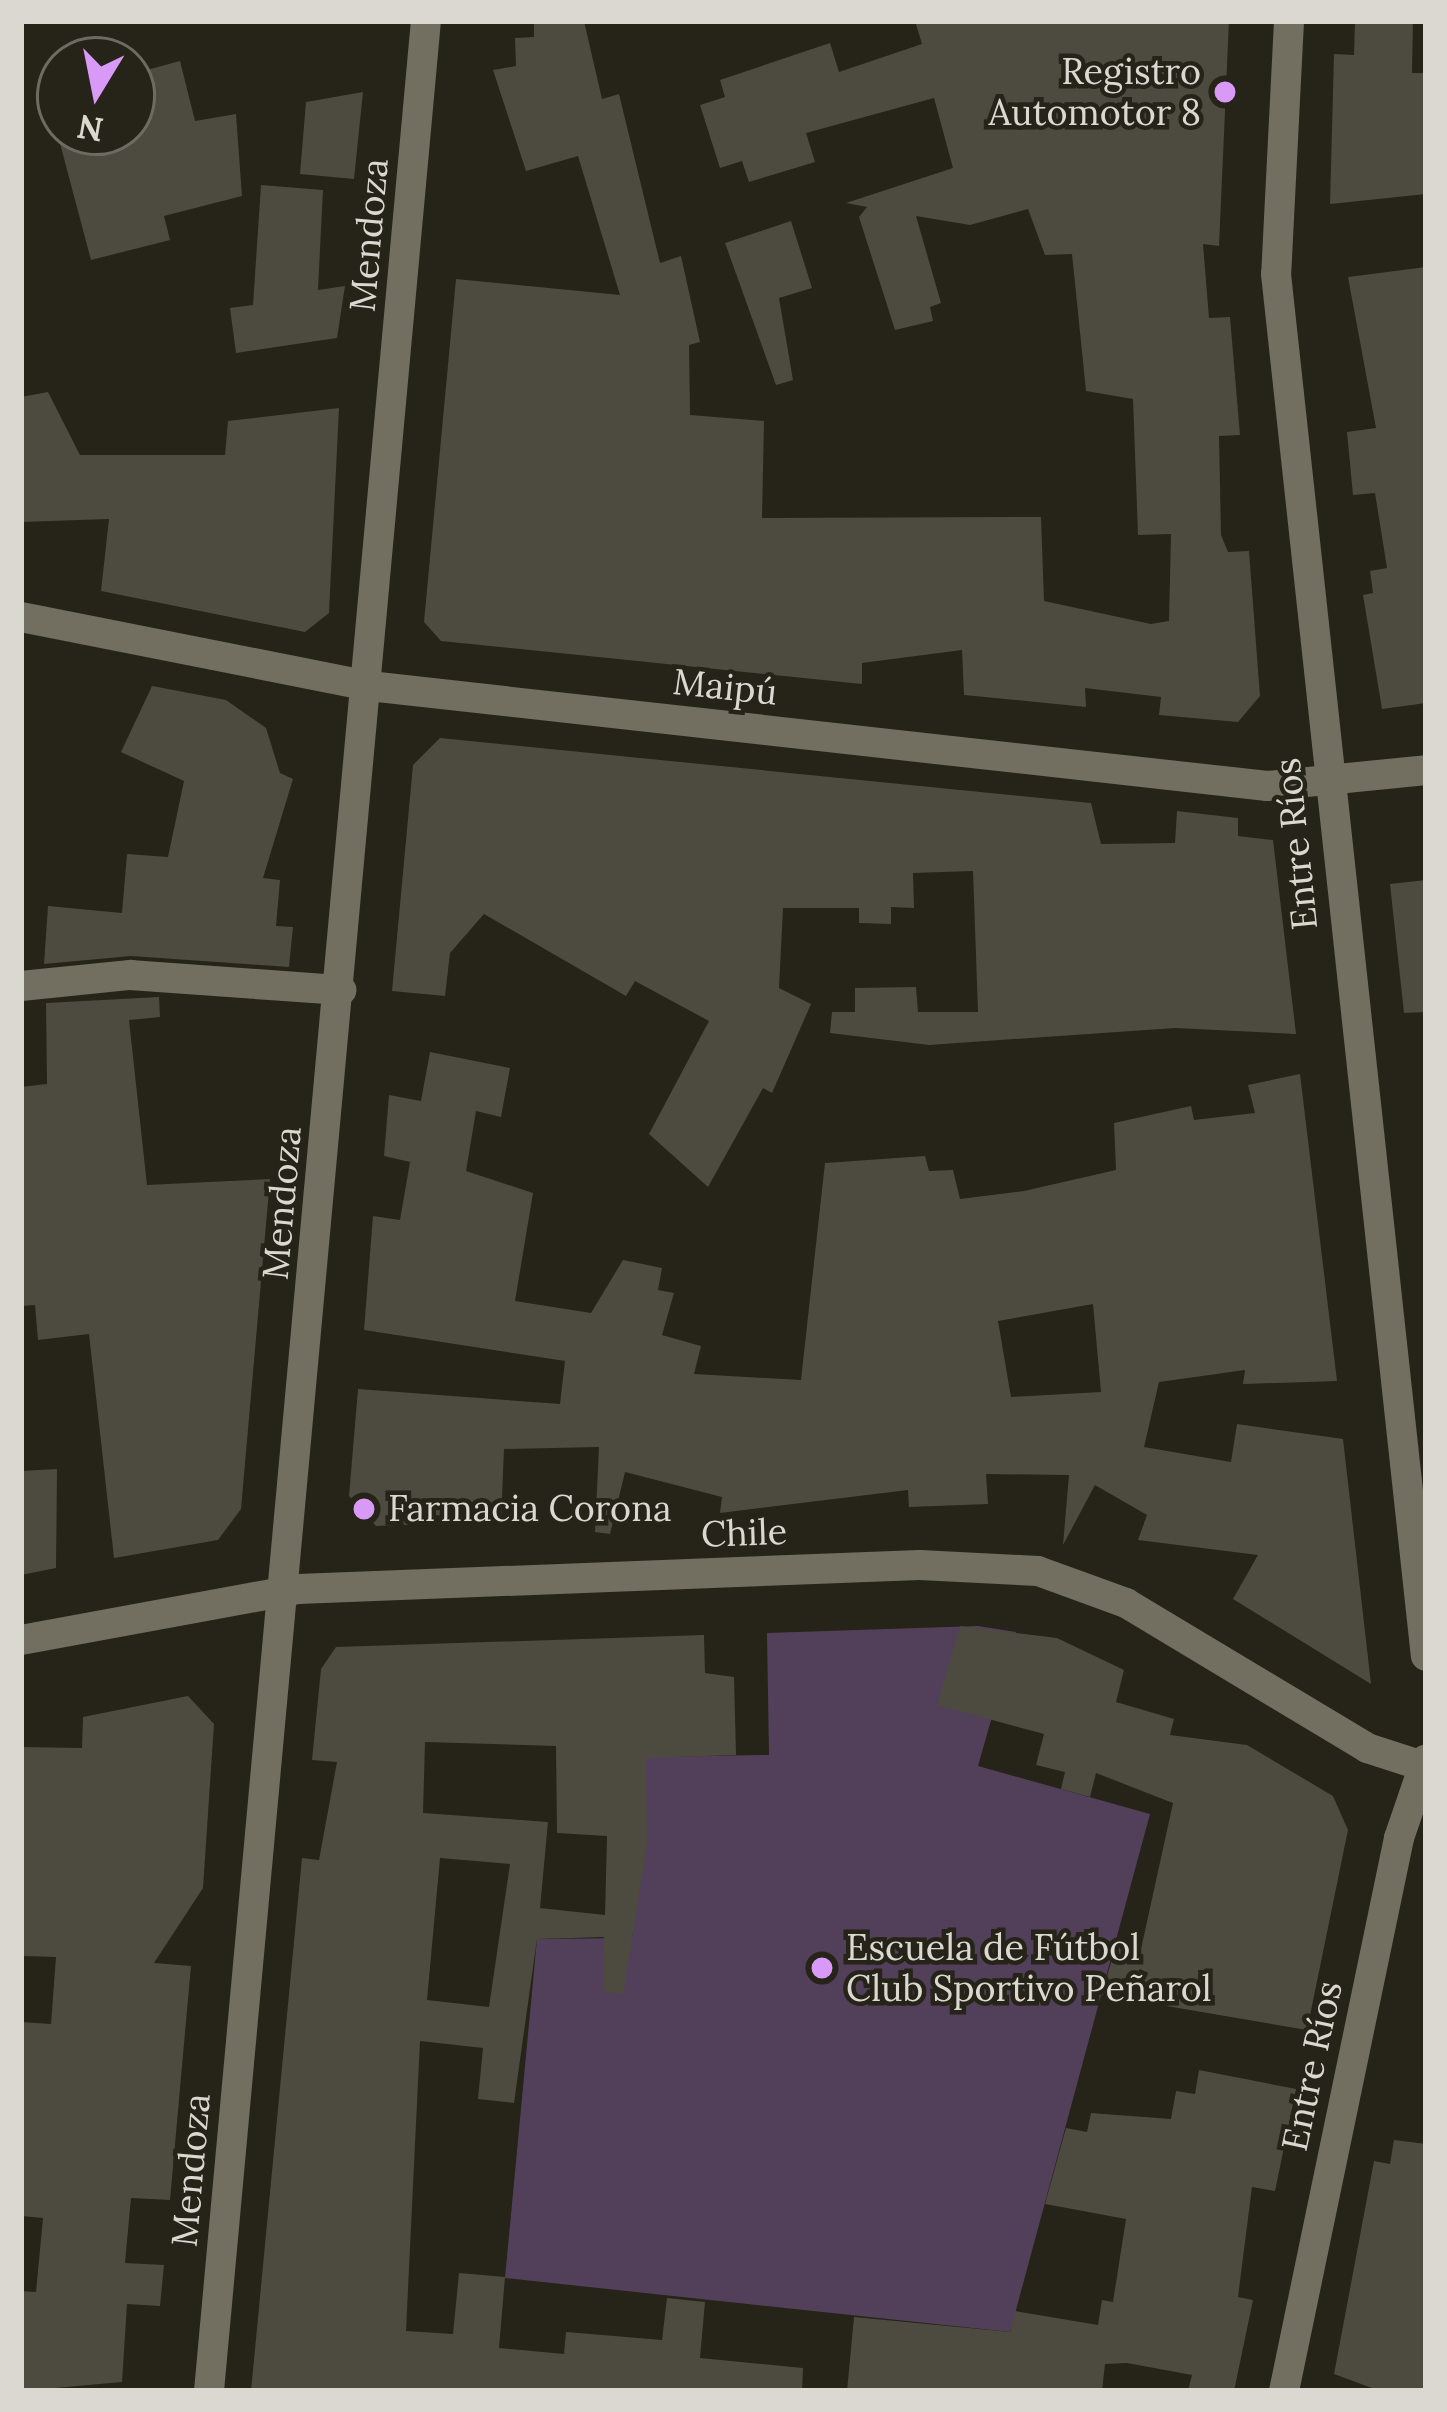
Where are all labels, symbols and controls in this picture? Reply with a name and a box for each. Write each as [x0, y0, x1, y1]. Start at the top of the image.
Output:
north arrow [36, 36, 156, 156]
place label: Registro Automotor 8 [988, 49, 1201, 134]
marker: Registro Automotor 8 [1212, 79, 1238, 105]
text: N [74, 106, 106, 151]
street label: Mendoza [341, 157, 397, 313]
street label: Maipú [671, 660, 779, 714]
street label: Entre Ríos [1265, 756, 1327, 932]
street label: Mendoza [254, 1125, 310, 1281]
place label: Farmacia Corona [388, 1487, 672, 1531]
marker: Farmacia Corona [351, 1496, 377, 1522]
street label: Chile [700, 1510, 788, 1556]
place label: Escuela de Fútbol Club Sportivo Peñarol [846, 1925, 1212, 2010]
marker: Escuela de Fútbol Club Sportivo Peñarol [809, 1955, 835, 1981]
street label: Entre Ríos [1273, 1977, 1351, 2155]
street label: Mendoza [163, 2092, 219, 2248]

